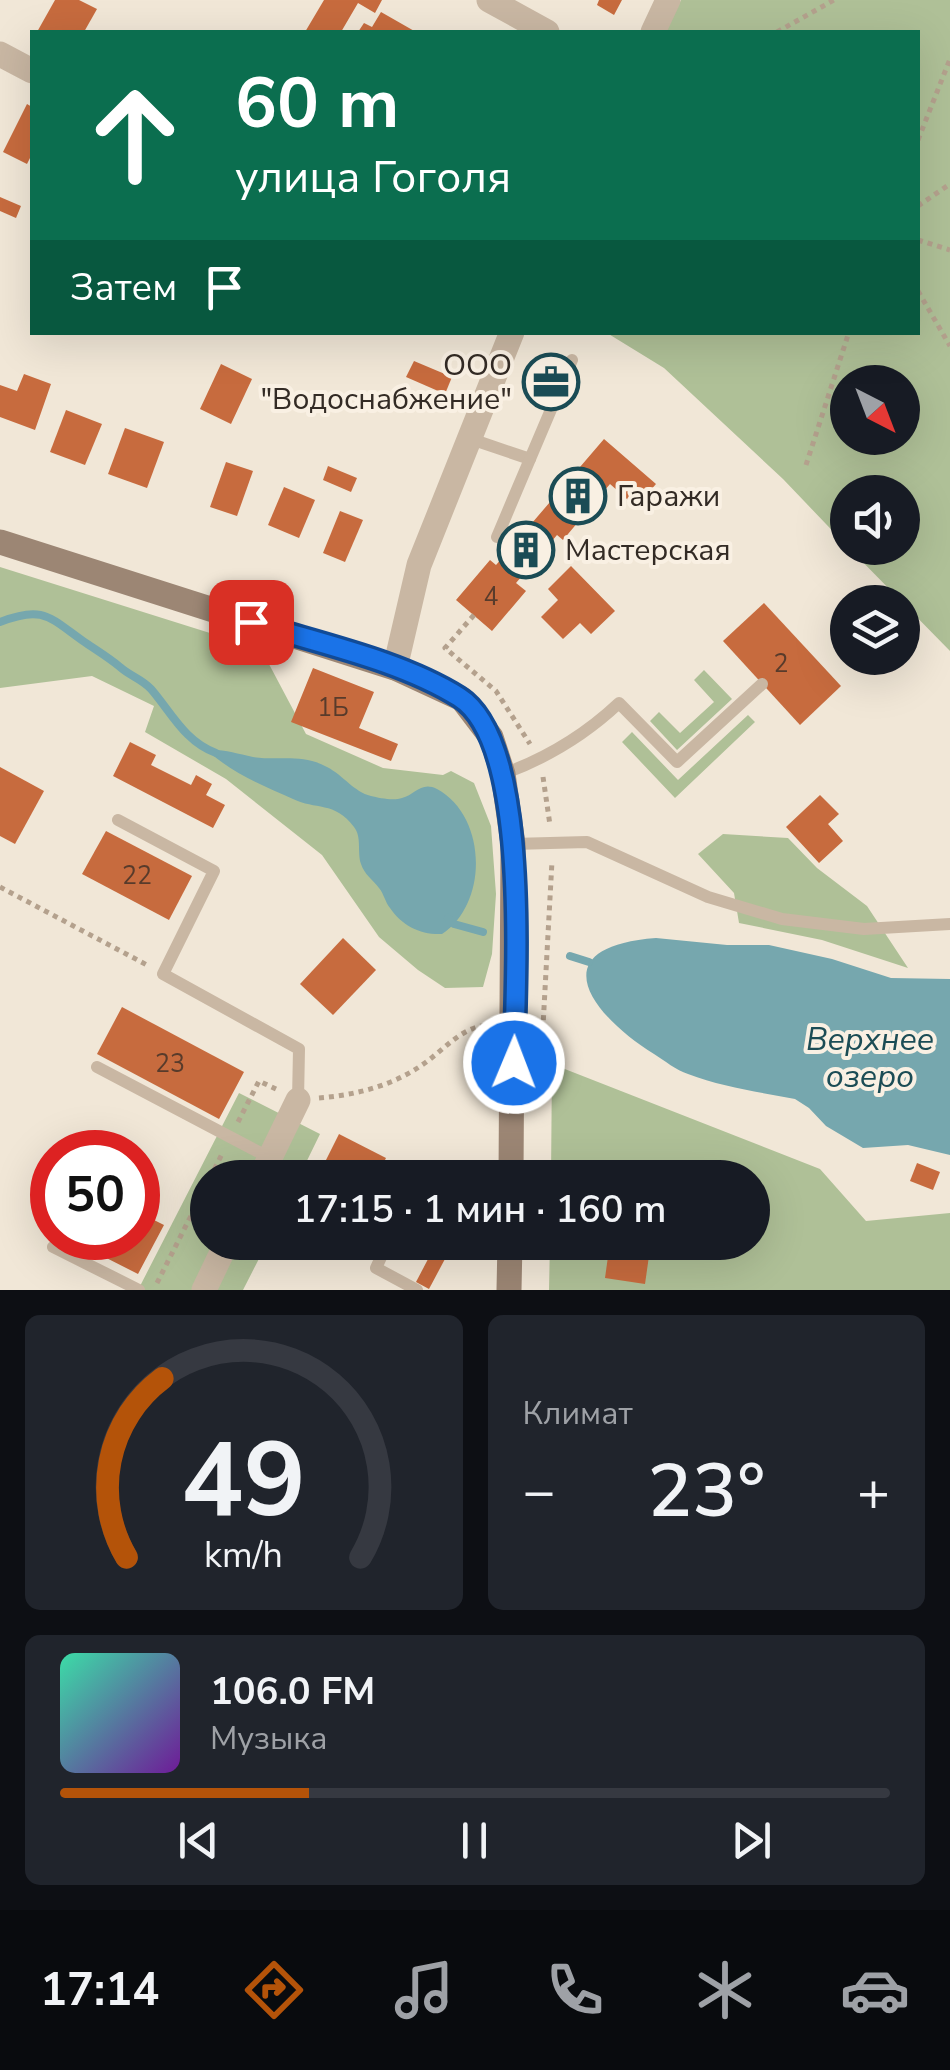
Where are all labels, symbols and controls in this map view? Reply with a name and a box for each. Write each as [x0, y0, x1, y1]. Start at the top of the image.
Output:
text: 60 m [235, 56, 399, 152]
icon: ahead [70, 70, 200, 200]
text: улица Гоголя [235, 147, 511, 208]
icon: arrive [197, 260, 252, 315]
text: Затем [70, 262, 177, 313]
place label: ООО "Водоснабжение" [260, 345, 512, 420]
office icon: ООО "Водоснабжение" [521, 352, 581, 412]
north arrow [830, 365, 920, 455]
map controls [830, 365, 920, 675]
building icon: Гаражи [548, 466, 608, 526]
button: sound [830, 475, 920, 565]
place label: Гаражи [617, 476, 720, 517]
building icon: Мастерская [496, 520, 556, 580]
place label: Мастерская [565, 530, 731, 571]
pin [209, 580, 294, 665]
house number: 4 [483, 580, 499, 614]
button: layers [830, 585, 920, 675]
icon: arrive [224, 595, 279, 650]
house number: 2 [773, 647, 789, 681]
house number: 1Б [317, 691, 349, 725]
house number: 22 [122, 859, 152, 893]
position arrow [462, 1011, 566, 1115]
water label: Верхнее озеро [806, 1018, 934, 1098]
house number: 23 [155, 1047, 185, 1081]
speed limit sign: 50 [30, 1130, 160, 1260]
text: 17:15 · 1 мин · 160 m [294, 1184, 666, 1235]
text: Климат [523, 1392, 633, 1435]
text: 49 [181, 1410, 306, 1552]
text: 23° [647, 1440, 765, 1542]
text: − [523, 1454, 556, 1529]
text: + [857, 1454, 890, 1529]
text: km/h [204, 1531, 283, 1580]
text: 106.0 FM [210, 1666, 375, 1717]
text: Музыка [210, 1717, 327, 1760]
icon: previous [171, 1813, 226, 1868]
icon: pause [447, 1813, 502, 1868]
icon: next [724, 1813, 779, 1868]
icon: directions [239, 1955, 309, 2025]
icon: music [389, 1955, 459, 2025]
icon: phone [540, 1955, 610, 2025]
icon: climate [690, 1955, 760, 2025]
icon: car [840, 1955, 910, 2025]
text: 17:14 [40, 1960, 159, 2021]

